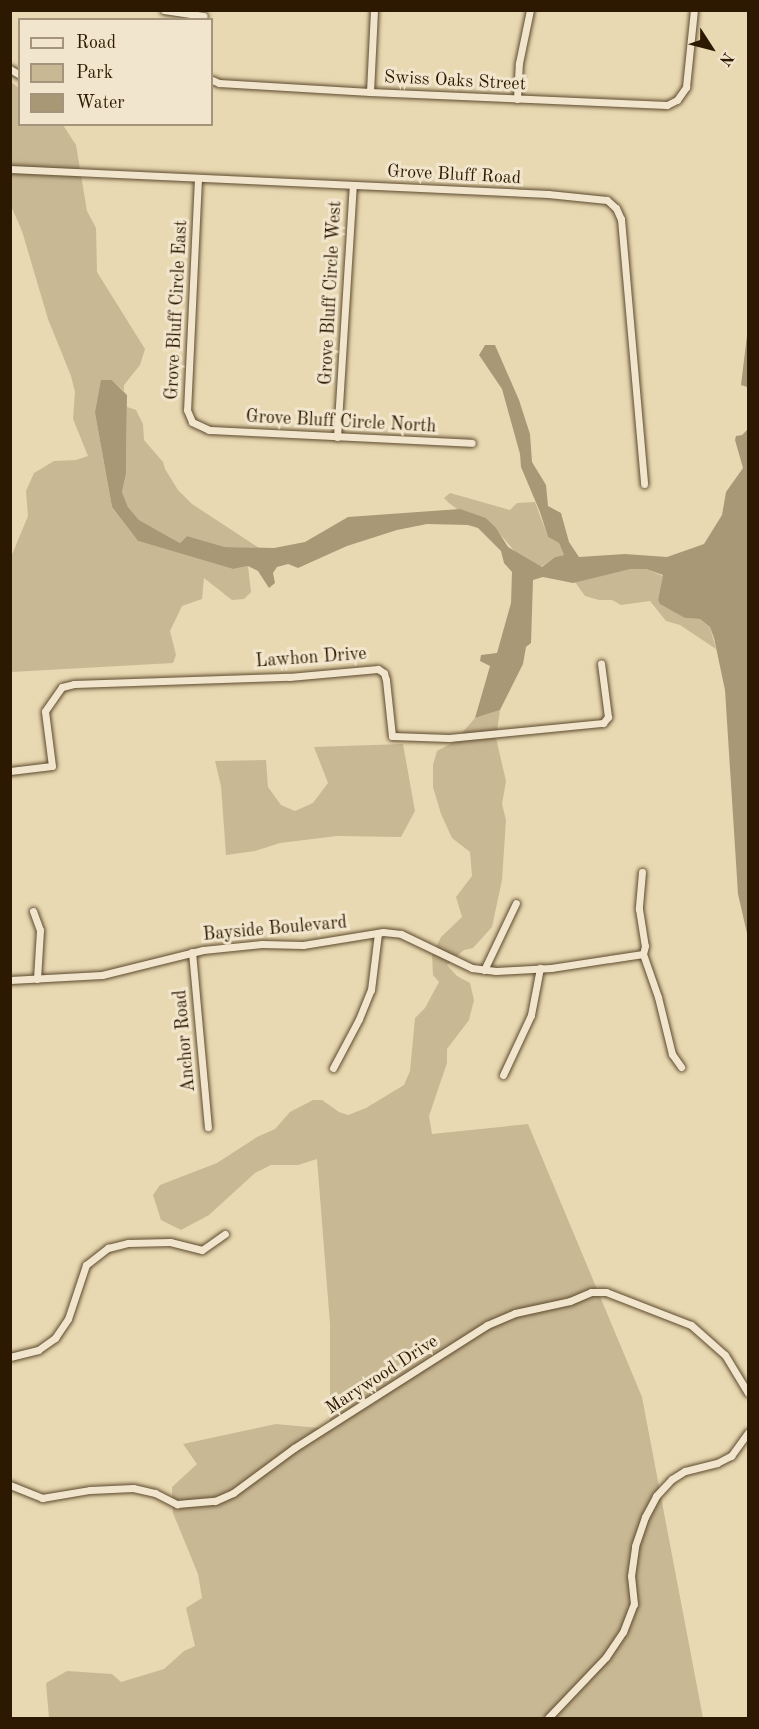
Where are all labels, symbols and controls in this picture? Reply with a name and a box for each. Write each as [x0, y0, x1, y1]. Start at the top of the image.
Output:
legend [18, 18, 213, 126]
north arrow [681, 18, 741, 78]
text: Road [76, 34, 116, 52]
text: N [715, 49, 736, 68]
text: Park [76, 64, 113, 82]
street label: Swiss Oaks Street [384, 66, 526, 96]
text: Water [76, 94, 125, 112]
street label: Grove Bluff Road [386, 161, 522, 189]
street label: Grove Bluff Circle West [315, 200, 347, 386]
street label: Grove Bluff Circle East [162, 220, 192, 400]
street label: Grove Bluff Circle North [245, 406, 437, 438]
street label: Lawhon Drive [255, 643, 367, 673]
street label: Bayside Boulevard [202, 912, 348, 946]
street label: Anchor Road [170, 989, 200, 1093]
street label: Marywood Drive [322, 1331, 442, 1419]

